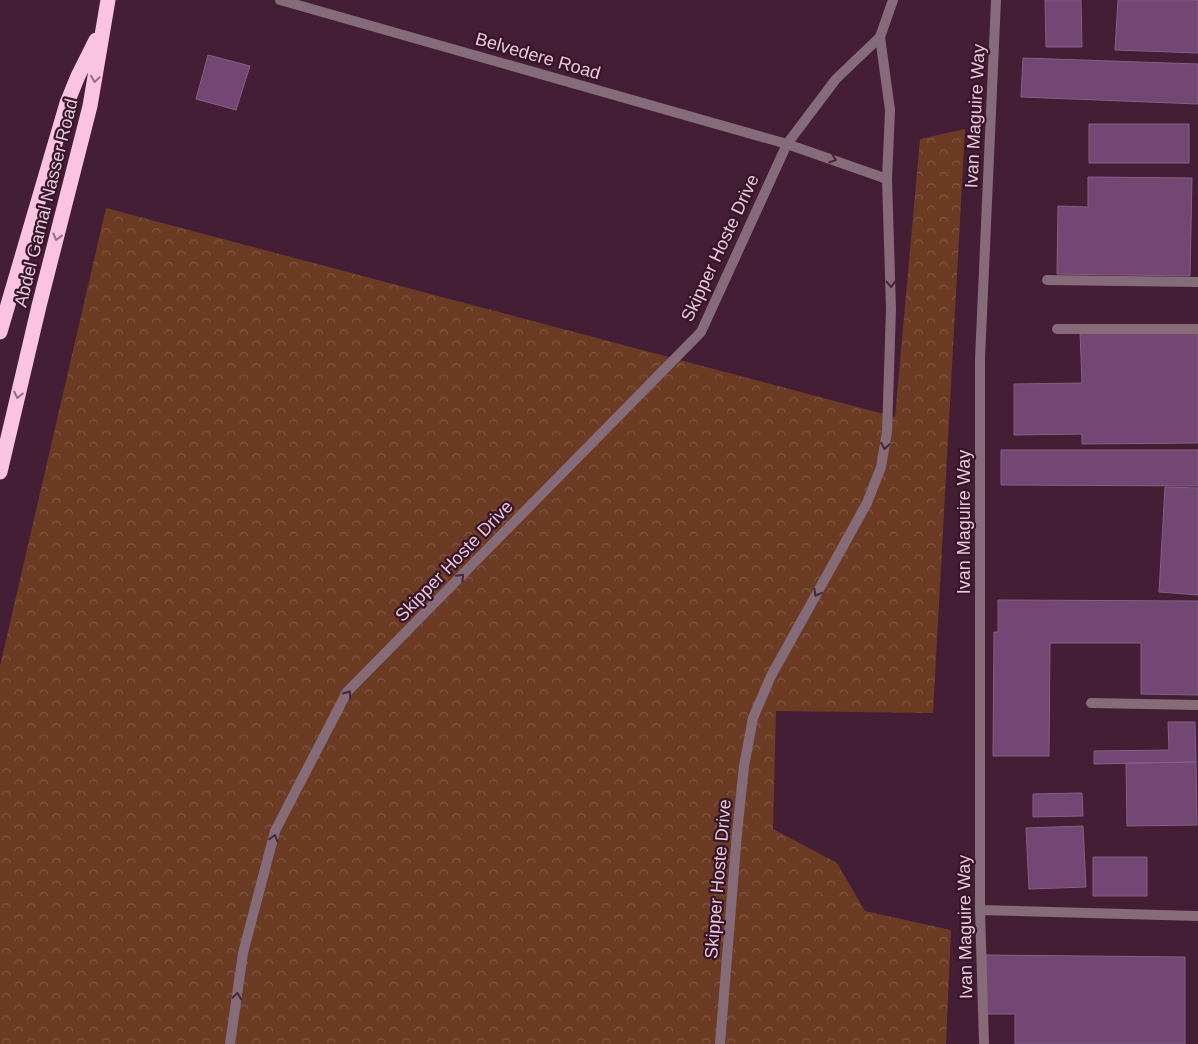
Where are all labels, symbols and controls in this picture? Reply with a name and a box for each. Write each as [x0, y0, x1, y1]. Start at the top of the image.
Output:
street label: Belvedere Road [473, 29, 603, 83]
street label: Ivan Maguire Way [961, 43, 989, 189]
one-way arrow [91, 75, 101, 83]
street label: Abdel Gamal Nasser Road [10, 97, 82, 309]
one-way arrow [828, 154, 837, 164]
street label: Skipper Hoste Drive [677, 171, 763, 325]
one-way arrow [52, 232, 62, 240]
one-way arrow [885, 280, 896, 288]
one-way arrow [13, 390, 24, 399]
one-way arrow [880, 442, 890, 450]
street label: Ivan Maguire Way [954, 450, 974, 594]
street label: Skipper Hoste Drive [391, 496, 517, 626]
one-way arrow [455, 574, 464, 583]
one-way arrow [814, 587, 824, 596]
one-way arrow [342, 690, 351, 700]
street label: Skipper Hoste Drive [701, 798, 735, 960]
one-way arrow [268, 834, 278, 842]
street label: Ivan Maguire Way [954, 855, 976, 999]
one-way arrow [231, 991, 242, 999]

